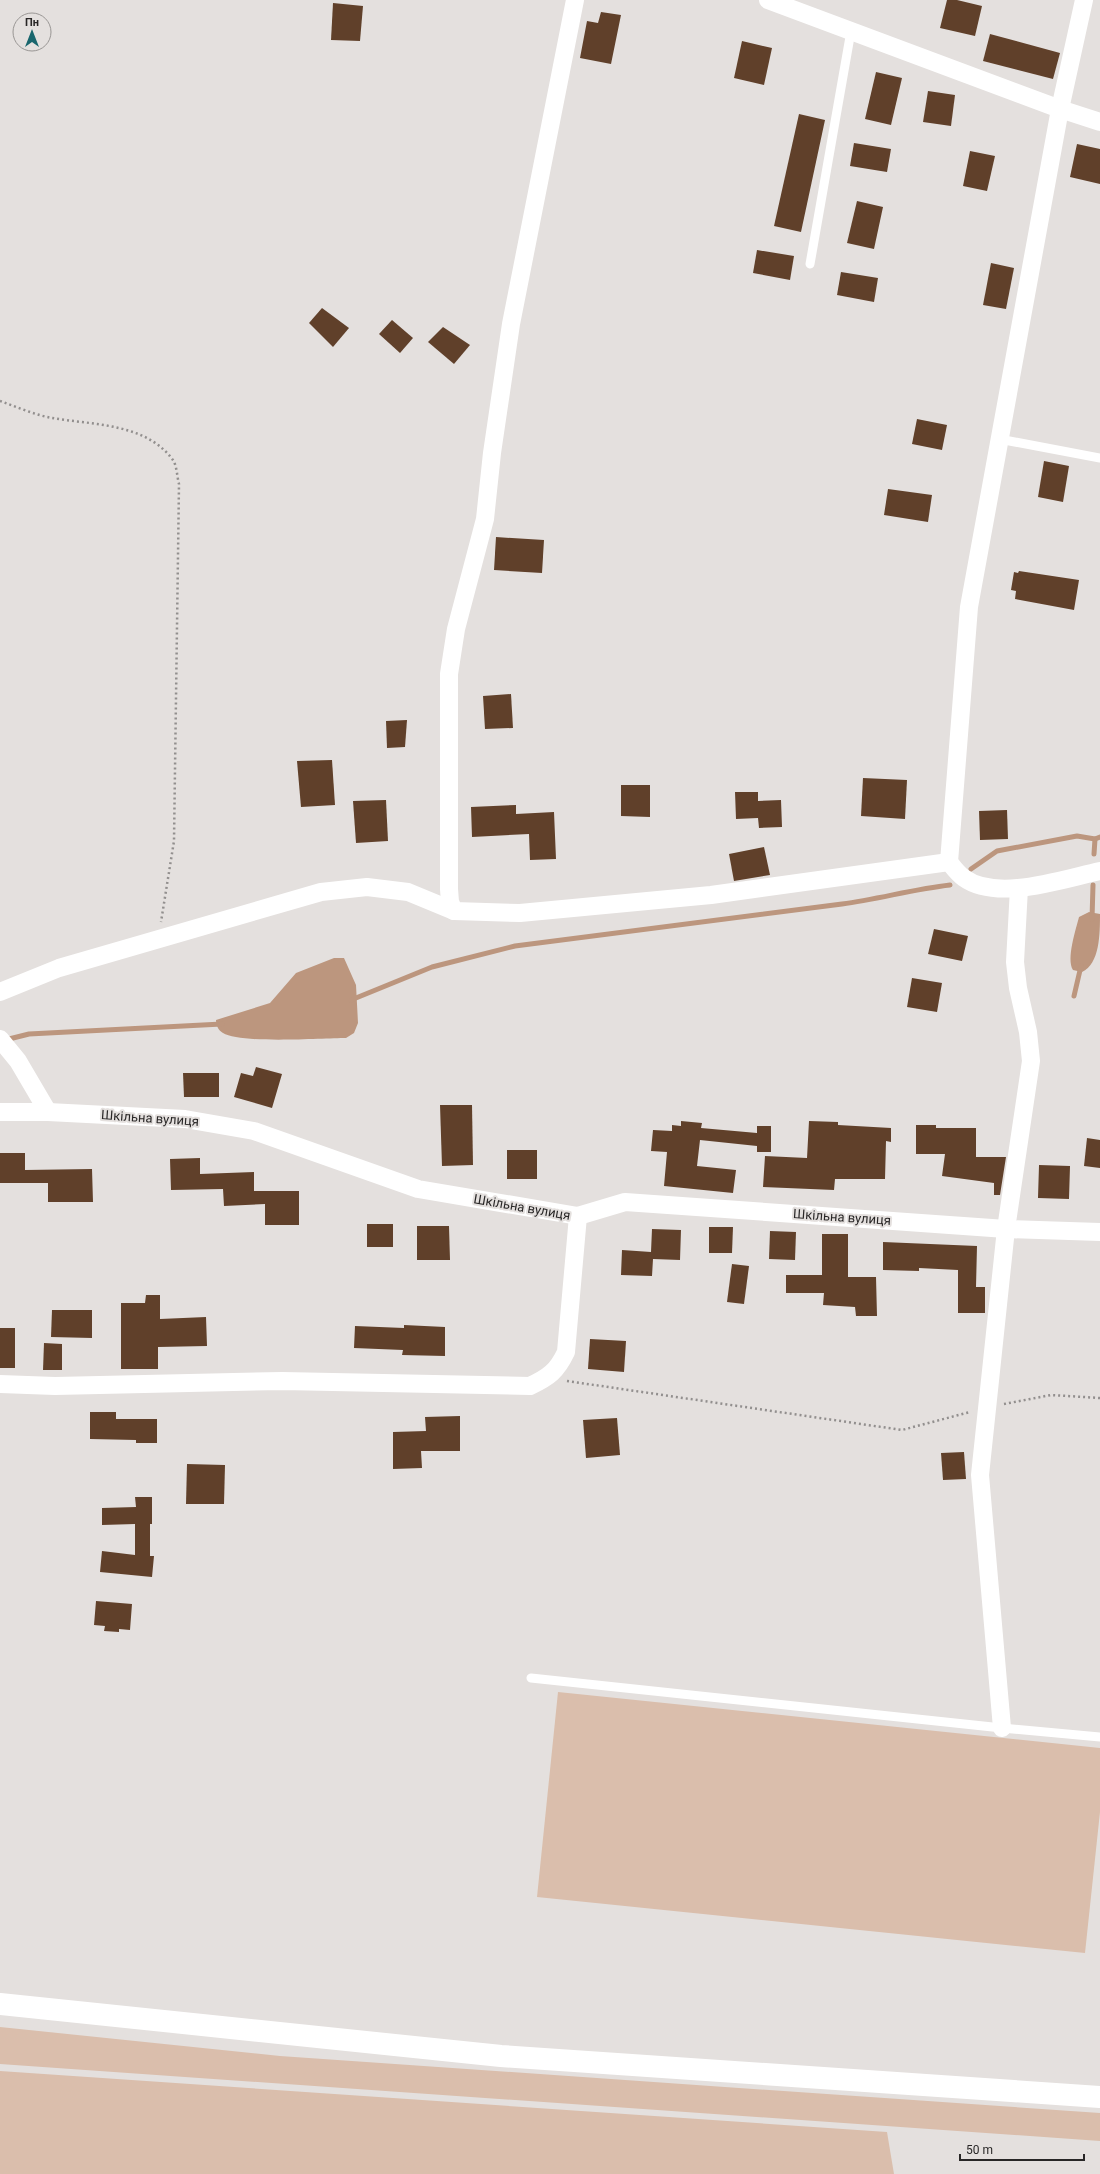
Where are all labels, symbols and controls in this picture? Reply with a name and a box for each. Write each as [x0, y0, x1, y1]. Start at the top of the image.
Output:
north arrow [12, 12, 52, 52]
text: Пн [25, 16, 39, 29]
street label: Шкільна вулиця [101, 1107, 199, 1129]
street label: Шкільна вулиця [472, 1191, 572, 1223]
street label: Шкільна вулиця [793, 1206, 891, 1228]
scale bar [960, 2136, 1084, 2162]
text: 50 m [966, 2143, 993, 2157]

